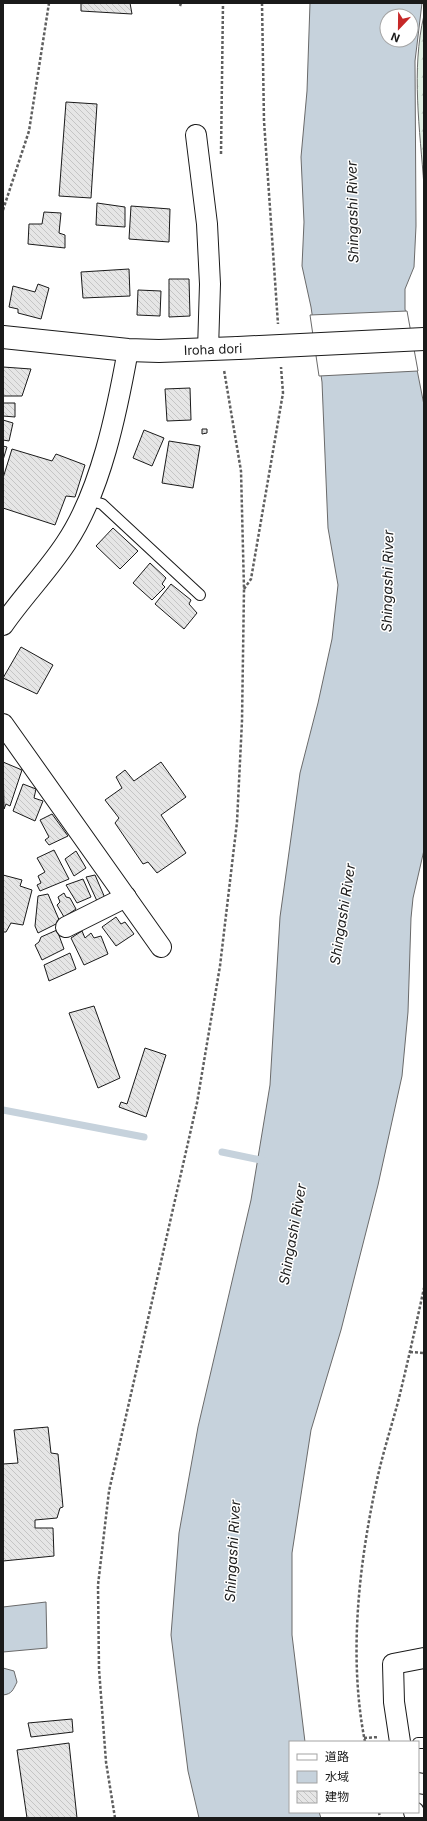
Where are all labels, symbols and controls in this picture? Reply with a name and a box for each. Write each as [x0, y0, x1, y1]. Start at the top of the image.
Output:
north arrow [379, 8, 419, 48]
text: N [389, 29, 402, 45]
water label: Shingashi River [343, 160, 361, 263]
street label: Iroha dori [183, 340, 243, 358]
water label: Shingashi River [378, 529, 396, 632]
water label: Shingashi River [326, 861, 359, 966]
water label: Shingashi River [275, 1181, 309, 1286]
water label: Shingashi River [221, 1499, 243, 1603]
legend [289, 1741, 419, 1813]
text: 道路 [325, 1749, 349, 1764]
text: 水域 [325, 1769, 349, 1784]
text: 建物 [325, 1789, 349, 1804]

